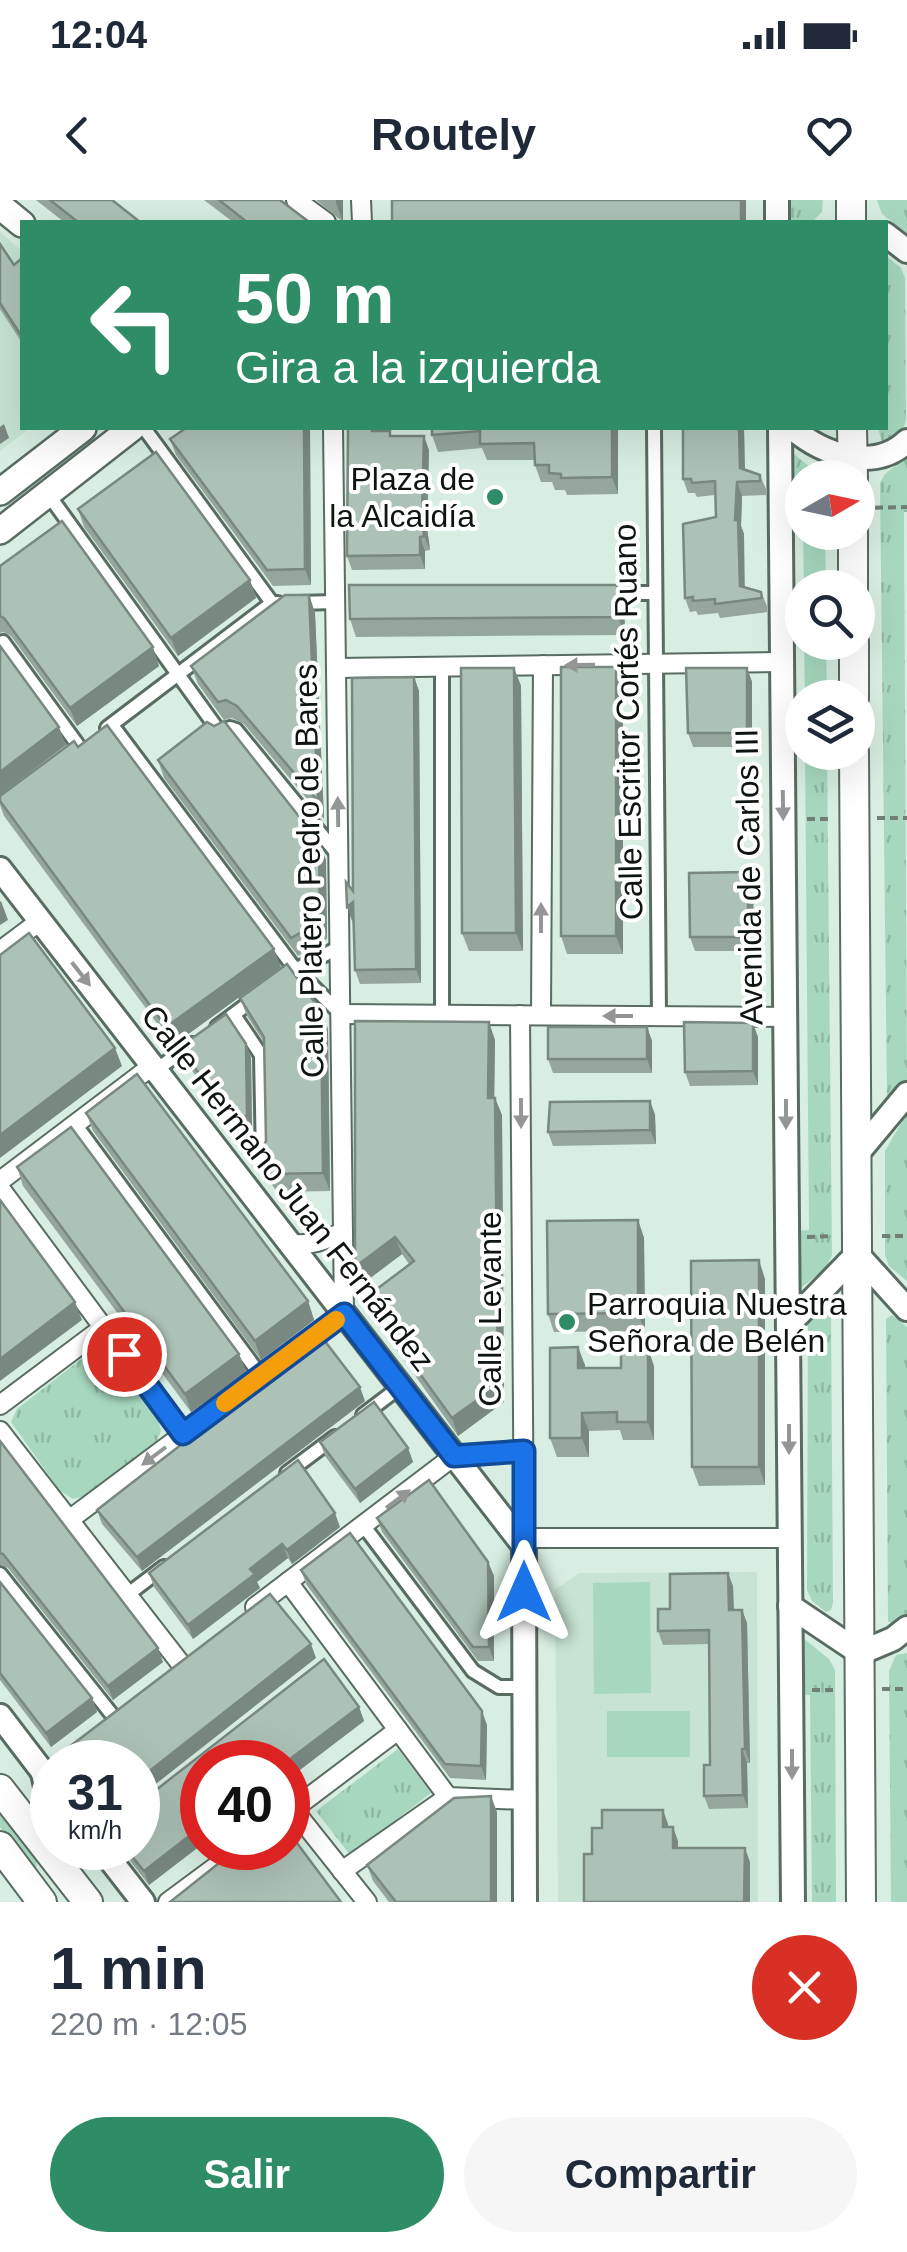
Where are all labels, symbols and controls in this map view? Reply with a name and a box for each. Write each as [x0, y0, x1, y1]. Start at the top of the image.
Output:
text: 12:04 [50, 14, 147, 56]
icon: back [50, 108, 105, 163]
icon: heart [802, 108, 857, 163]
text: Routely [371, 109, 536, 160]
icon: left [70, 260, 200, 390]
text: 50 m [235, 260, 395, 338]
text: Gira a la izquierda [235, 342, 600, 393]
north arrow [785, 460, 875, 550]
map controls [785, 460, 875, 770]
place label: Plaza de la Alcaidía [329, 461, 475, 534]
marker: Plaza de la Alcaidía [484, 486, 506, 508]
street label: Calle Escritor Cortés Ruano [607, 523, 649, 921]
button: search [785, 570, 875, 660]
one-way arrow [563, 657, 595, 673]
street label: Calle Platero Pedro de Bares [287, 663, 331, 1079]
button: layers [785, 680, 875, 770]
street label: Avenida de Carlos III [728, 728, 770, 1026]
one-way arrow [776, 789, 792, 821]
one-way arrow [330, 795, 346, 827]
one-way arrow [533, 901, 549, 933]
one-way arrow [70, 961, 91, 986]
street label: Calle Hermano Juan Fernández [134, 998, 442, 1378]
one-way arrow [601, 1008, 633, 1024]
one-way arrow [513, 1097, 529, 1129]
one-way arrow [778, 1099, 794, 1131]
street label: Calle Levante [472, 1211, 508, 1407]
place label: Parroquia Nuestra Señora de Belén [587, 1286, 847, 1359]
marker: Parroquia Nuestra Señora de Belén [556, 1311, 578, 1333]
pin [82, 1312, 167, 1397]
icon: arrive [97, 1327, 152, 1382]
one-way arrow [781, 1424, 797, 1456]
one-way arrow [141, 1446, 167, 1466]
one-way arrow [385, 1489, 411, 1509]
position arrow [472, 1540, 576, 1644]
speed limit sign: 40 [180, 1740, 310, 1870]
one-way arrow [784, 1749, 800, 1781]
text: 31 [67, 1765, 123, 1821]
text: km/h [68, 1816, 122, 1844]
text: 1 min [50, 1935, 207, 2002]
button: close [752, 1935, 857, 2040]
text: 220 m · 12:05 [50, 2006, 247, 2042]
button: Salir [50, 2117, 444, 2232]
button: Compartir [464, 2117, 857, 2232]

